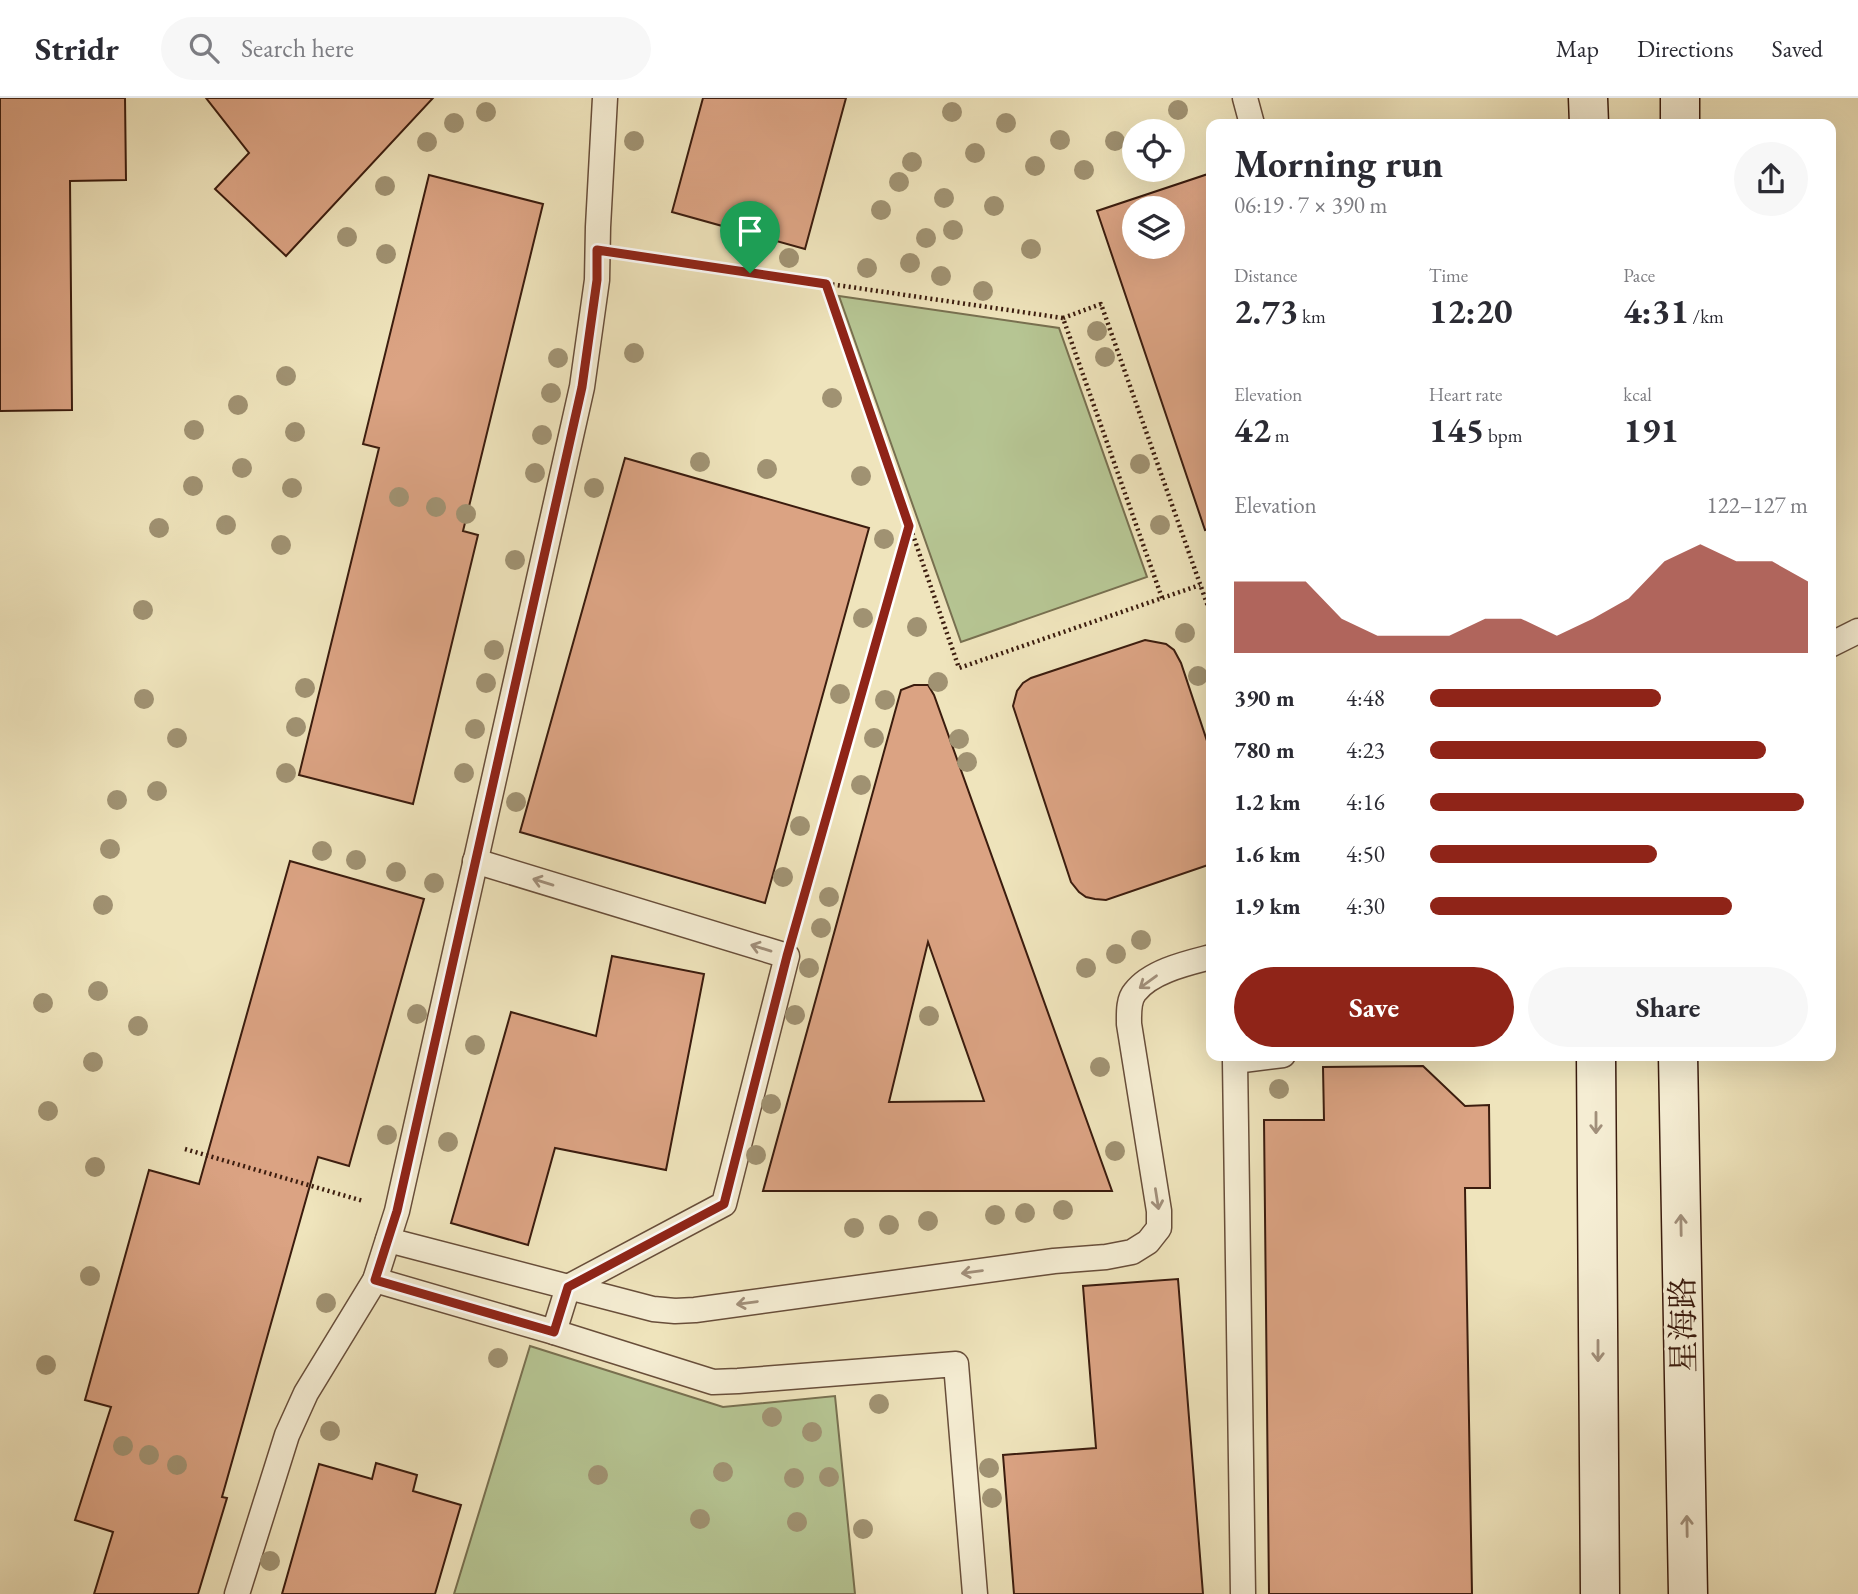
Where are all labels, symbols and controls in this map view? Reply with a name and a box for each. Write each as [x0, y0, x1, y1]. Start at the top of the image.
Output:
search box [161, 17, 651, 80]
text: Stridr [35, 27, 119, 70]
icon: search [185, 29, 223, 67]
text: Search here [241, 31, 354, 65]
text: Map [1556, 33, 1599, 64]
text: Directions [1637, 33, 1734, 64]
text: Saved [1772, 33, 1823, 64]
map controls [1122, 119, 1185, 259]
button: locate [1122, 119, 1185, 182]
text: Morning run [1234, 139, 1443, 188]
button: share [1734, 142, 1808, 216]
text: 06:19 · 7 × 390 m [1234, 190, 1387, 220]
button: layers [1122, 196, 1185, 259]
pin [720, 201, 780, 273]
icon: arrive [731, 212, 769, 250]
text: Distance [1234, 263, 1297, 288]
text: Time [1429, 263, 1468, 288]
text: Pace [1623, 263, 1655, 288]
text: 2.73 [1234, 288, 1298, 333]
text: 12:20 [1429, 288, 1513, 333]
text: 4:31 [1623, 288, 1689, 333]
text: km [1298, 304, 1326, 329]
text: /km [1689, 304, 1724, 329]
text: Elevation [1234, 382, 1302, 407]
text: Heart rate [1429, 382, 1502, 407]
text: kcal [1623, 382, 1652, 407]
text: 42 [1234, 407, 1271, 452]
text: 145 [1429, 407, 1484, 452]
text: 191 [1623, 407, 1679, 452]
text: m [1271, 423, 1290, 448]
text: bpm [1484, 423, 1522, 448]
text: Elevation [1234, 490, 1317, 520]
text: 122–127 m [1707, 490, 1808, 520]
text: 390 m [1234, 683, 1295, 713]
text: 4:48 [1346, 683, 1385, 713]
text: 780 m [1234, 735, 1295, 765]
text: 4:23 [1346, 735, 1385, 765]
text: 1.2 km [1234, 787, 1301, 817]
text: 4:16 [1346, 787, 1385, 817]
text: 1.6 km [1234, 839, 1301, 869]
text: 4:50 [1346, 839, 1385, 869]
one-way arrow [532, 874, 554, 887]
text: 1.9 km [1234, 891, 1301, 921]
text: 4:30 [1346, 891, 1385, 921]
one-way arrow [750, 940, 772, 953]
button: Save [1234, 967, 1514, 1047]
button: Share [1528, 967, 1808, 1047]
one-way arrow [1139, 975, 1158, 989]
one-way arrow [1589, 1112, 1603, 1135]
one-way arrow [1151, 1187, 1164, 1210]
one-way arrow [1675, 1214, 1688, 1237]
one-way arrow [961, 1266, 984, 1279]
street label: 星海路 [1661, 1277, 1705, 1373]
one-way arrow [736, 1297, 758, 1310]
one-way arrow [1591, 1339, 1605, 1362]
one-way arrow [1680, 1515, 1694, 1538]

